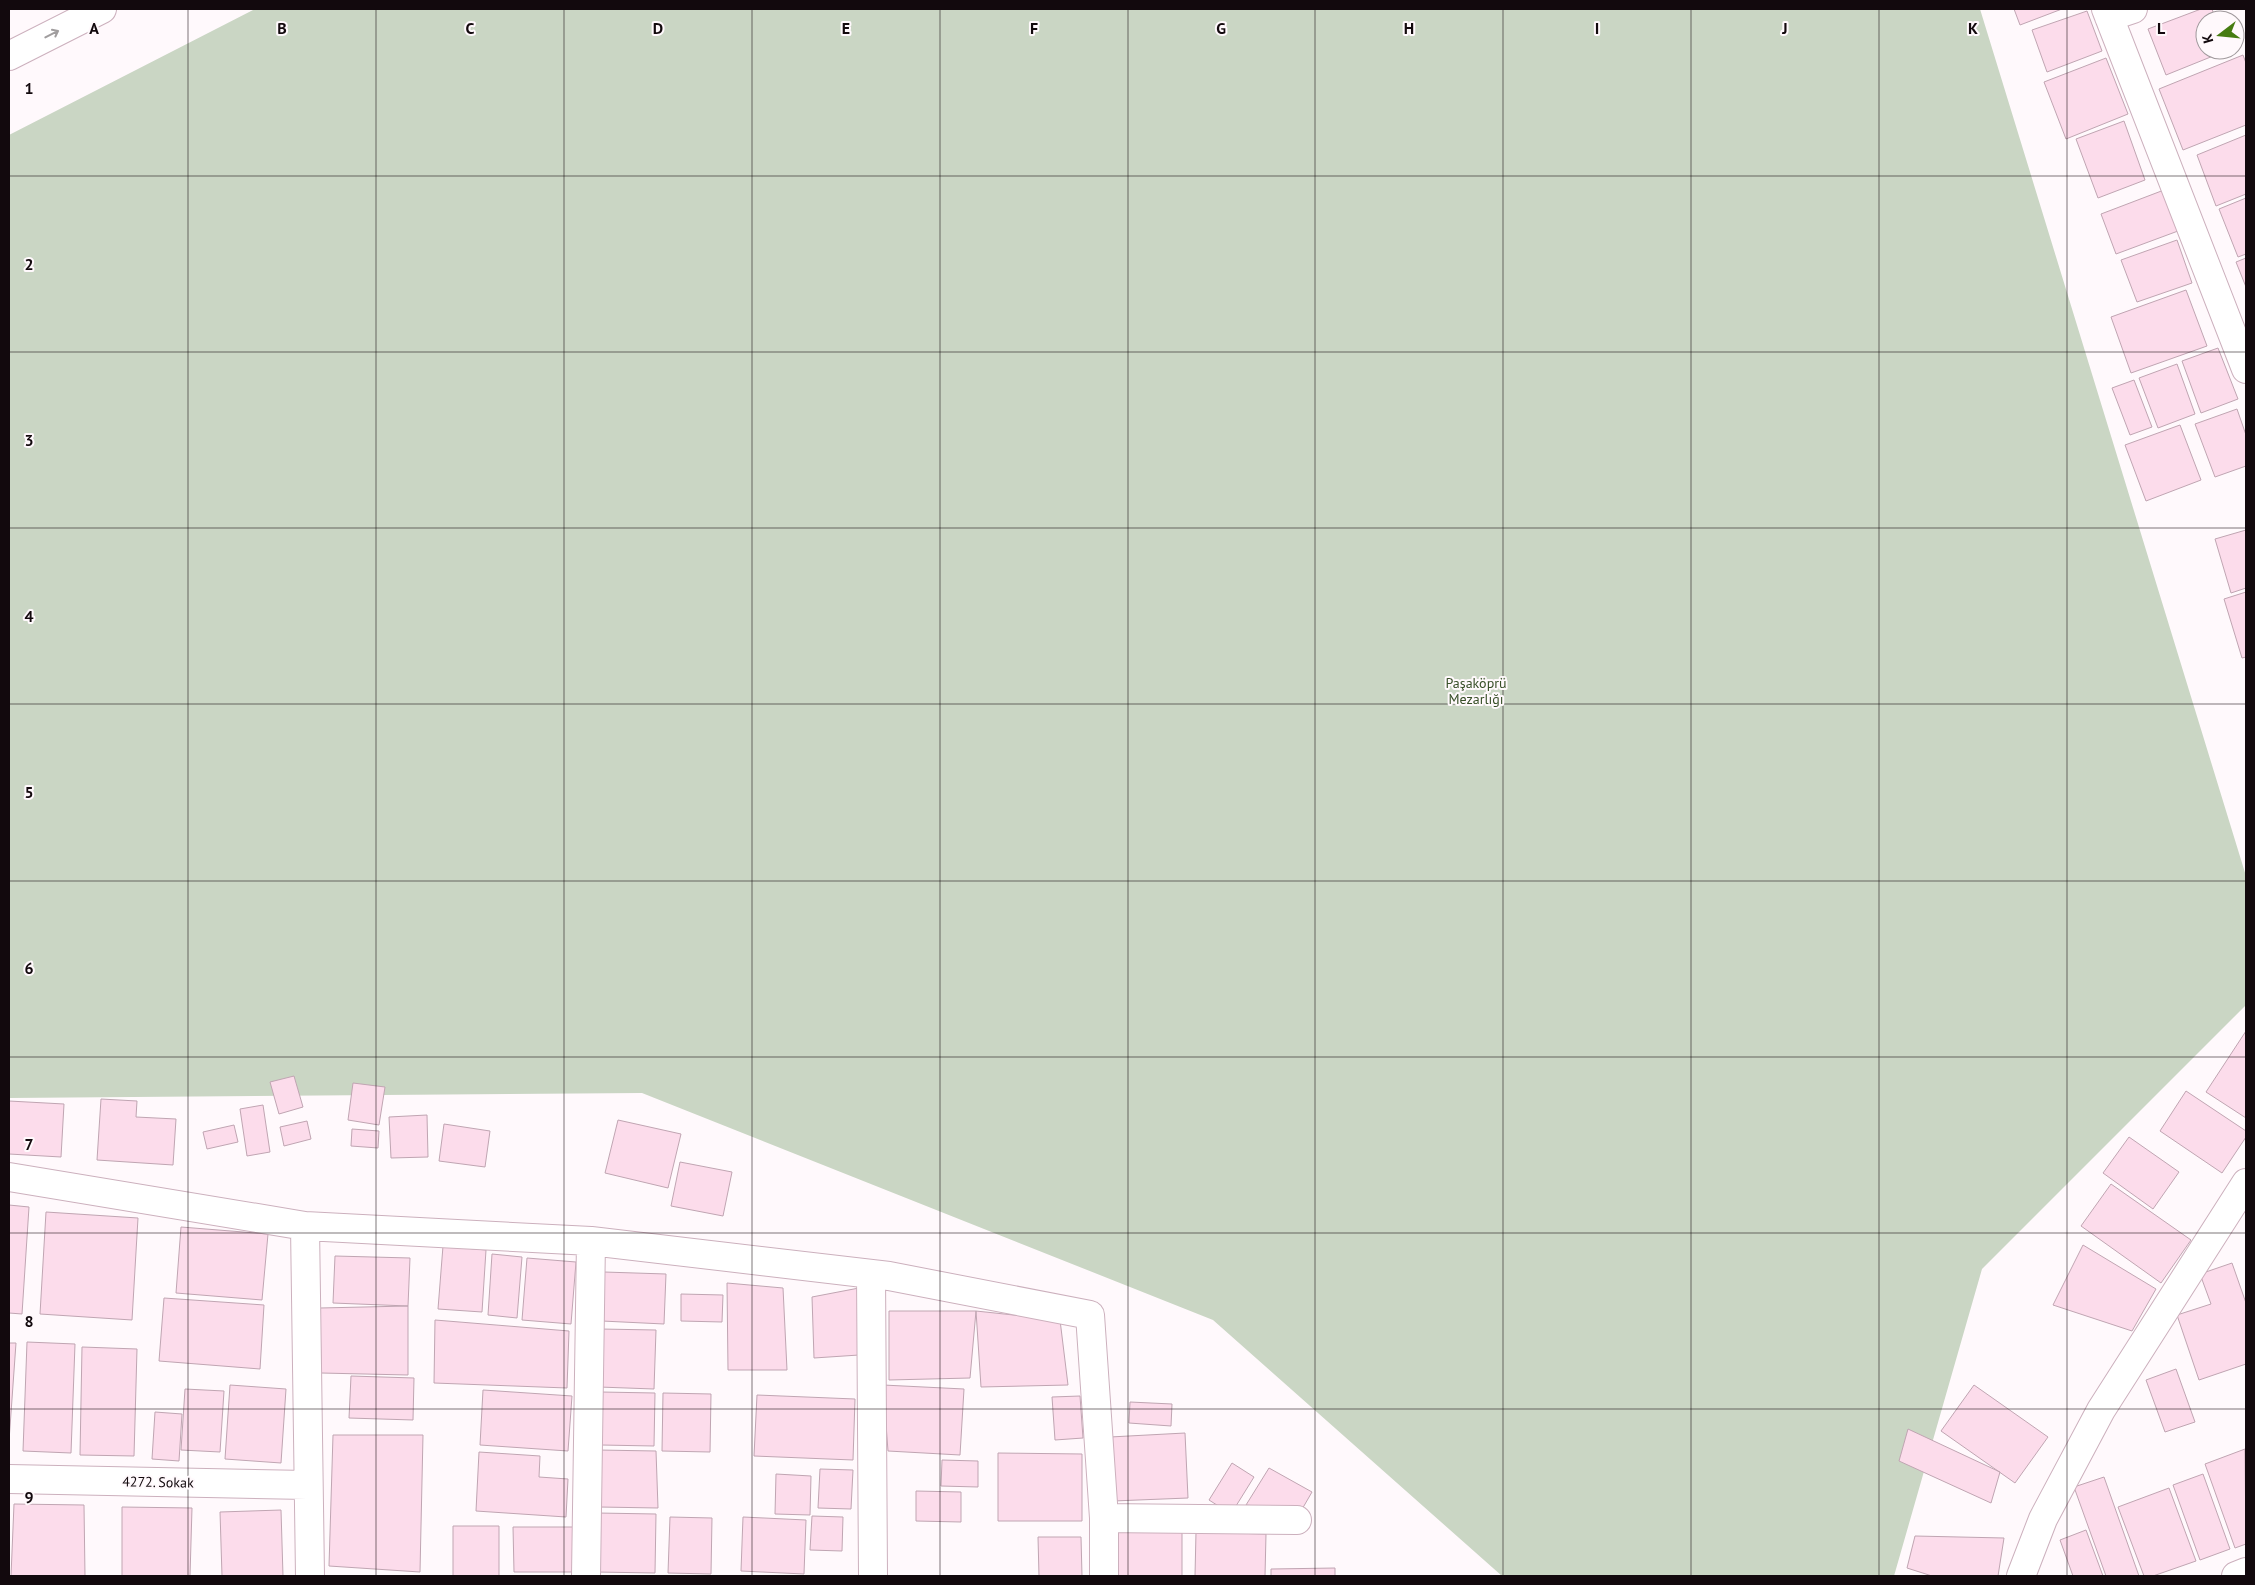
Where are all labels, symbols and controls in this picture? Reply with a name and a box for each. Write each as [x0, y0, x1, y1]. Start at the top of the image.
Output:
north arrow [2195, 10, 2245, 60]
text: A [89, 18, 99, 38]
text: B [277, 18, 287, 38]
text: C [466, 18, 475, 38]
text: D [653, 18, 663, 38]
text: E [842, 18, 850, 38]
text: F [1030, 18, 1038, 38]
text: G [1216, 18, 1226, 38]
text: H [1404, 18, 1414, 38]
text: I [1595, 18, 1599, 38]
text: J [1781, 18, 1788, 38]
text: K [1968, 18, 1978, 38]
text: L [2157, 18, 2166, 38]
one-way arrow [44, 29, 59, 38]
text: K [2198, 32, 2217, 45]
text: 1 [24, 78, 34, 98]
text: 2 [24, 254, 34, 274]
text: 3 [24, 430, 34, 450]
text: 4 [24, 606, 34, 626]
park label: Paşaköprü Mezarlığı [1445, 674, 1507, 708]
text: 5 [24, 782, 34, 802]
text: 6 [24, 958, 34, 978]
text: 7 [24, 1134, 34, 1154]
text: 8 [24, 1311, 34, 1331]
street label: 4272. Sokak [122, 1472, 194, 1492]
text: 9 [24, 1487, 34, 1507]

